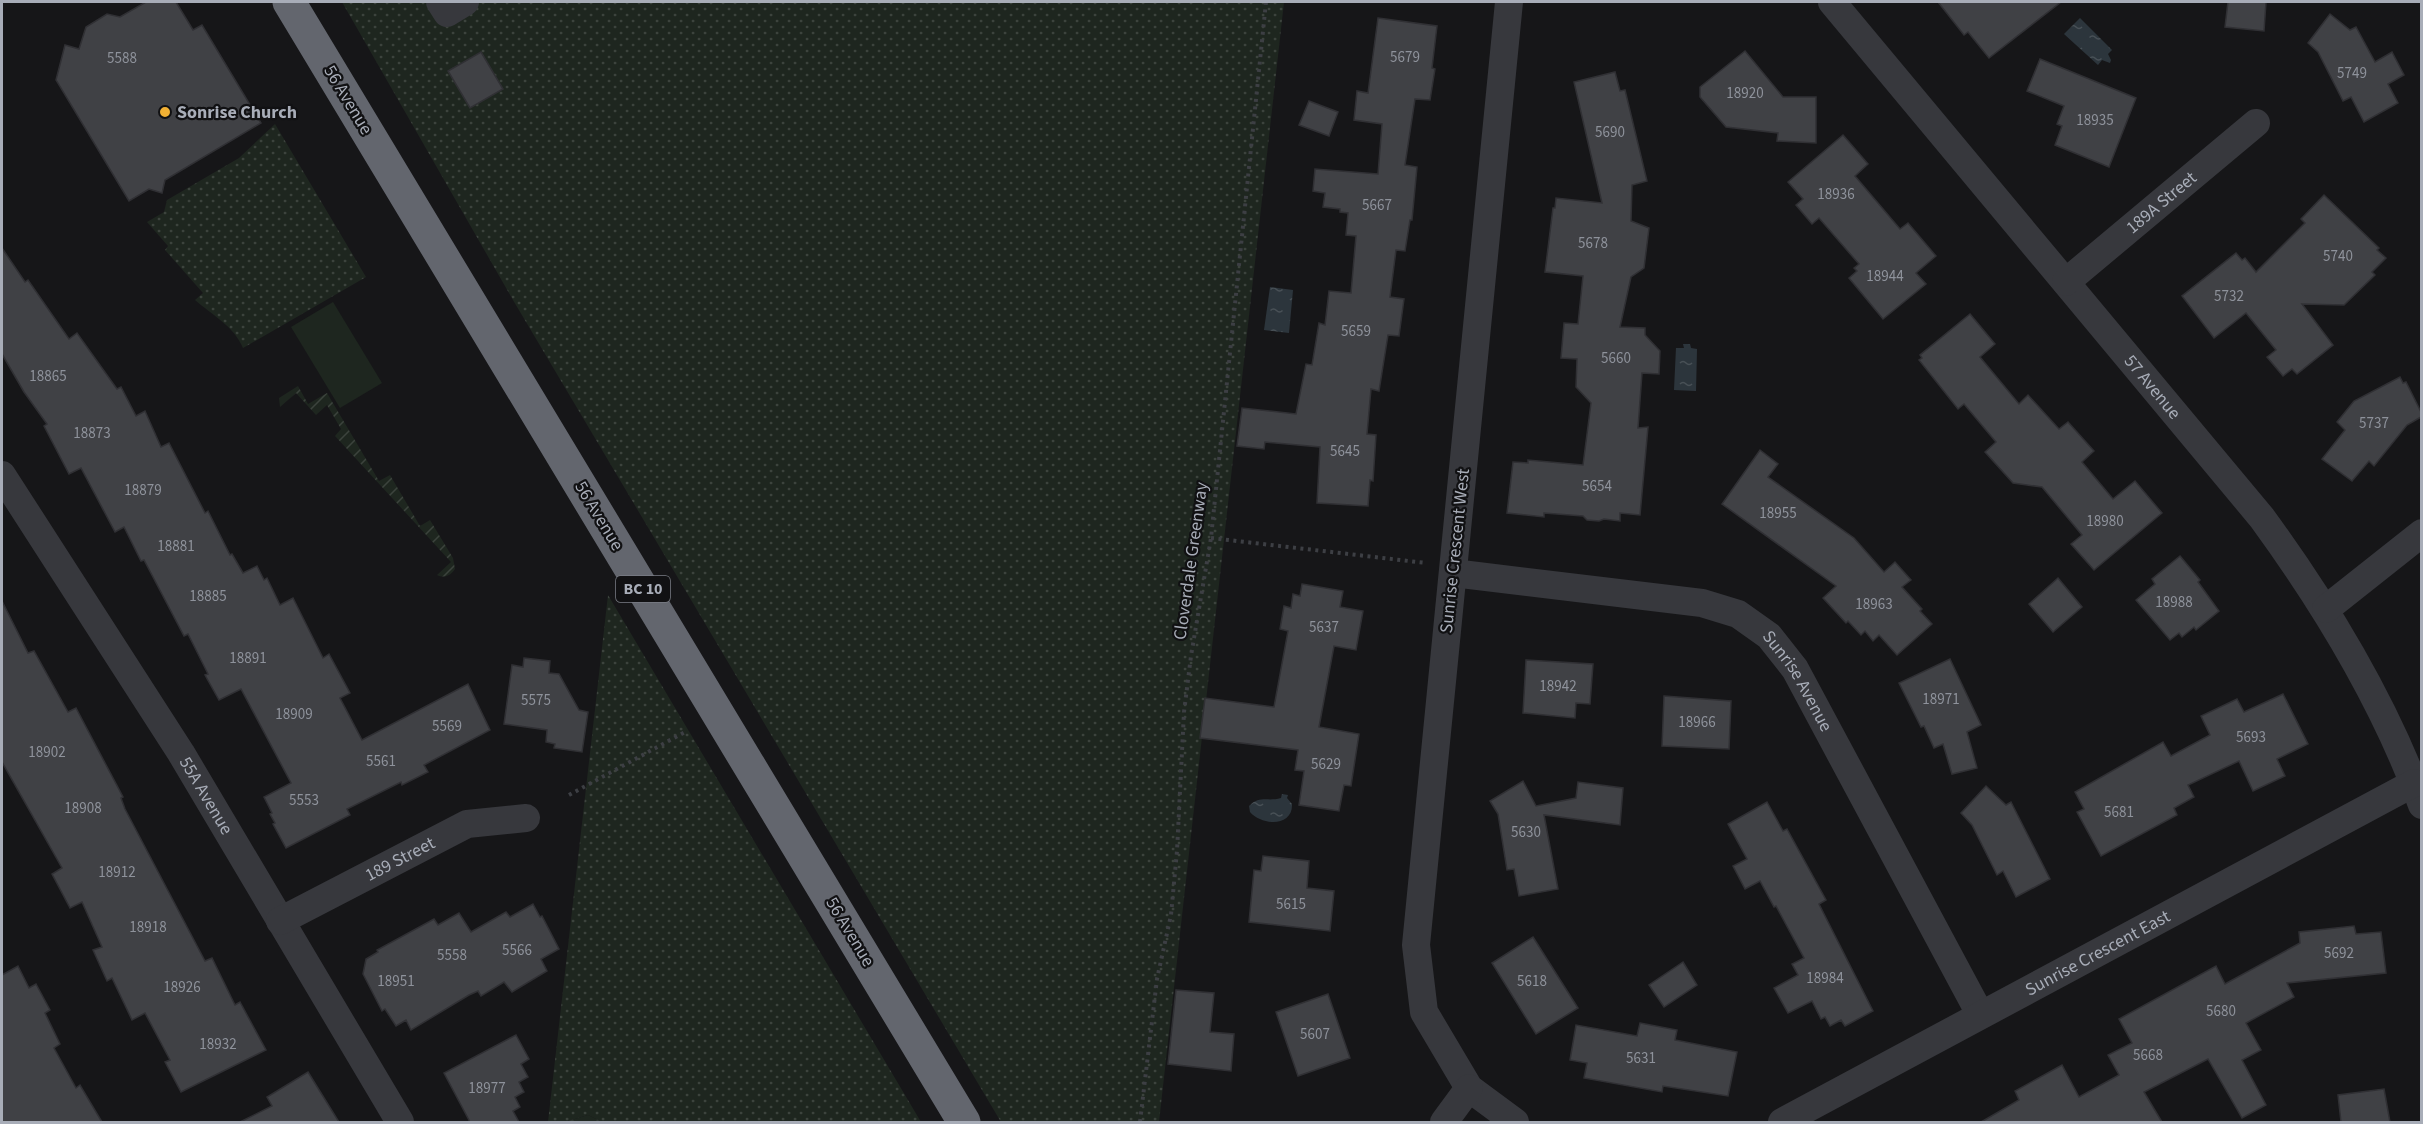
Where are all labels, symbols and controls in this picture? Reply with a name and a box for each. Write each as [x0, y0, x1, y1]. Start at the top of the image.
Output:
house number: 5679 [1390, 47, 1420, 68]
house number: 5588 [107, 48, 137, 69]
street label: 56 Avenue [317, 61, 379, 139]
house number: 5749 [2337, 63, 2367, 84]
house number: 18920 [1726, 83, 1764, 104]
place label: Sonrise Church [177, 100, 297, 125]
marker: Sonrise Church [158, 105, 172, 119]
house number: 18935 [2076, 110, 2114, 131]
house number: 5690 [1595, 122, 1625, 143]
street label: 189A Street [2120, 165, 2202, 239]
house number: 18936 [1817, 184, 1855, 205]
house number: 5667 [1362, 195, 1392, 216]
house number: 5678 [1578, 233, 1608, 254]
house number: 5740 [2323, 246, 2353, 267]
house number: 18944 [1866, 266, 1904, 287]
house number: 5732 [2214, 286, 2244, 307]
house number: 5659 [1341, 321, 1371, 342]
house number: 5660 [1601, 348, 1631, 369]
street label: 57 Avenue [2118, 349, 2187, 425]
house number: 18865 [29, 366, 67, 387]
house number: 5737 [2359, 413, 2389, 434]
house number: 18873 [73, 423, 111, 444]
house number: 5645 [1330, 441, 1360, 462]
street label: Sunrise Crescent West [1434, 467, 1476, 635]
house number: 5654 [1582, 476, 1612, 497]
street label: 56 Avenue [568, 477, 630, 555]
house number: 18879 [124, 480, 162, 501]
street label: Cloverdale Greenway [1168, 480, 1215, 642]
house number: 18955 [1759, 503, 1797, 524]
house number: 18980 [2086, 511, 2124, 532]
house number: 18881 [157, 536, 195, 557]
road number: BC 10 [616, 576, 670, 602]
house number: 18885 [189, 586, 227, 607]
house number: 18988 [2155, 592, 2193, 613]
house number: 18963 [1855, 594, 1893, 615]
house number: 5637 [1309, 617, 1339, 638]
street label: Sunrise Avenue [1757, 625, 1839, 736]
house number: 18891 [229, 648, 267, 669]
house number: 18942 [1539, 676, 1577, 697]
house number: 18971 [1922, 689, 1960, 710]
house number: 5575 [521, 690, 551, 711]
house number: 18909 [275, 704, 313, 725]
house number: 18966 [1678, 712, 1716, 733]
house number: 5569 [432, 716, 462, 737]
house number: 5693 [2236, 727, 2266, 748]
house number: 18902 [28, 742, 66, 763]
house number: 5561 [366, 751, 396, 772]
street label: 55A Avenue [173, 752, 239, 839]
house number: 5629 [1311, 754, 1341, 775]
house number: 5553 [289, 790, 319, 811]
house number: 18908 [64, 798, 102, 819]
house number: 5681 [2104, 802, 2134, 823]
house number: 5630 [1511, 822, 1541, 843]
street label: 189 Street [361, 830, 439, 887]
house number: 18912 [98, 862, 136, 883]
street label: 56 Avenue [819, 893, 881, 971]
house number: 5615 [1276, 894, 1306, 915]
street label: Sunrise Crescent East [2021, 904, 2174, 1002]
house number: 18918 [129, 917, 167, 938]
house number: 5566 [502, 940, 532, 961]
house number: 5692 [2324, 943, 2354, 964]
house number: 5558 [437, 945, 467, 966]
house number: 18984 [1806, 968, 1844, 989]
house number: 18951 [377, 971, 415, 992]
house number: 5618 [1517, 971, 1547, 992]
house number: 18926 [163, 977, 201, 998]
house number: 5680 [2206, 1001, 2236, 1022]
house number: 5607 [1300, 1024, 1330, 1045]
house number: 18932 [199, 1034, 237, 1055]
house number: 5668 [2133, 1045, 2163, 1066]
house number: 5631 [1626, 1048, 1656, 1069]
house number: 18977 [468, 1078, 506, 1099]

